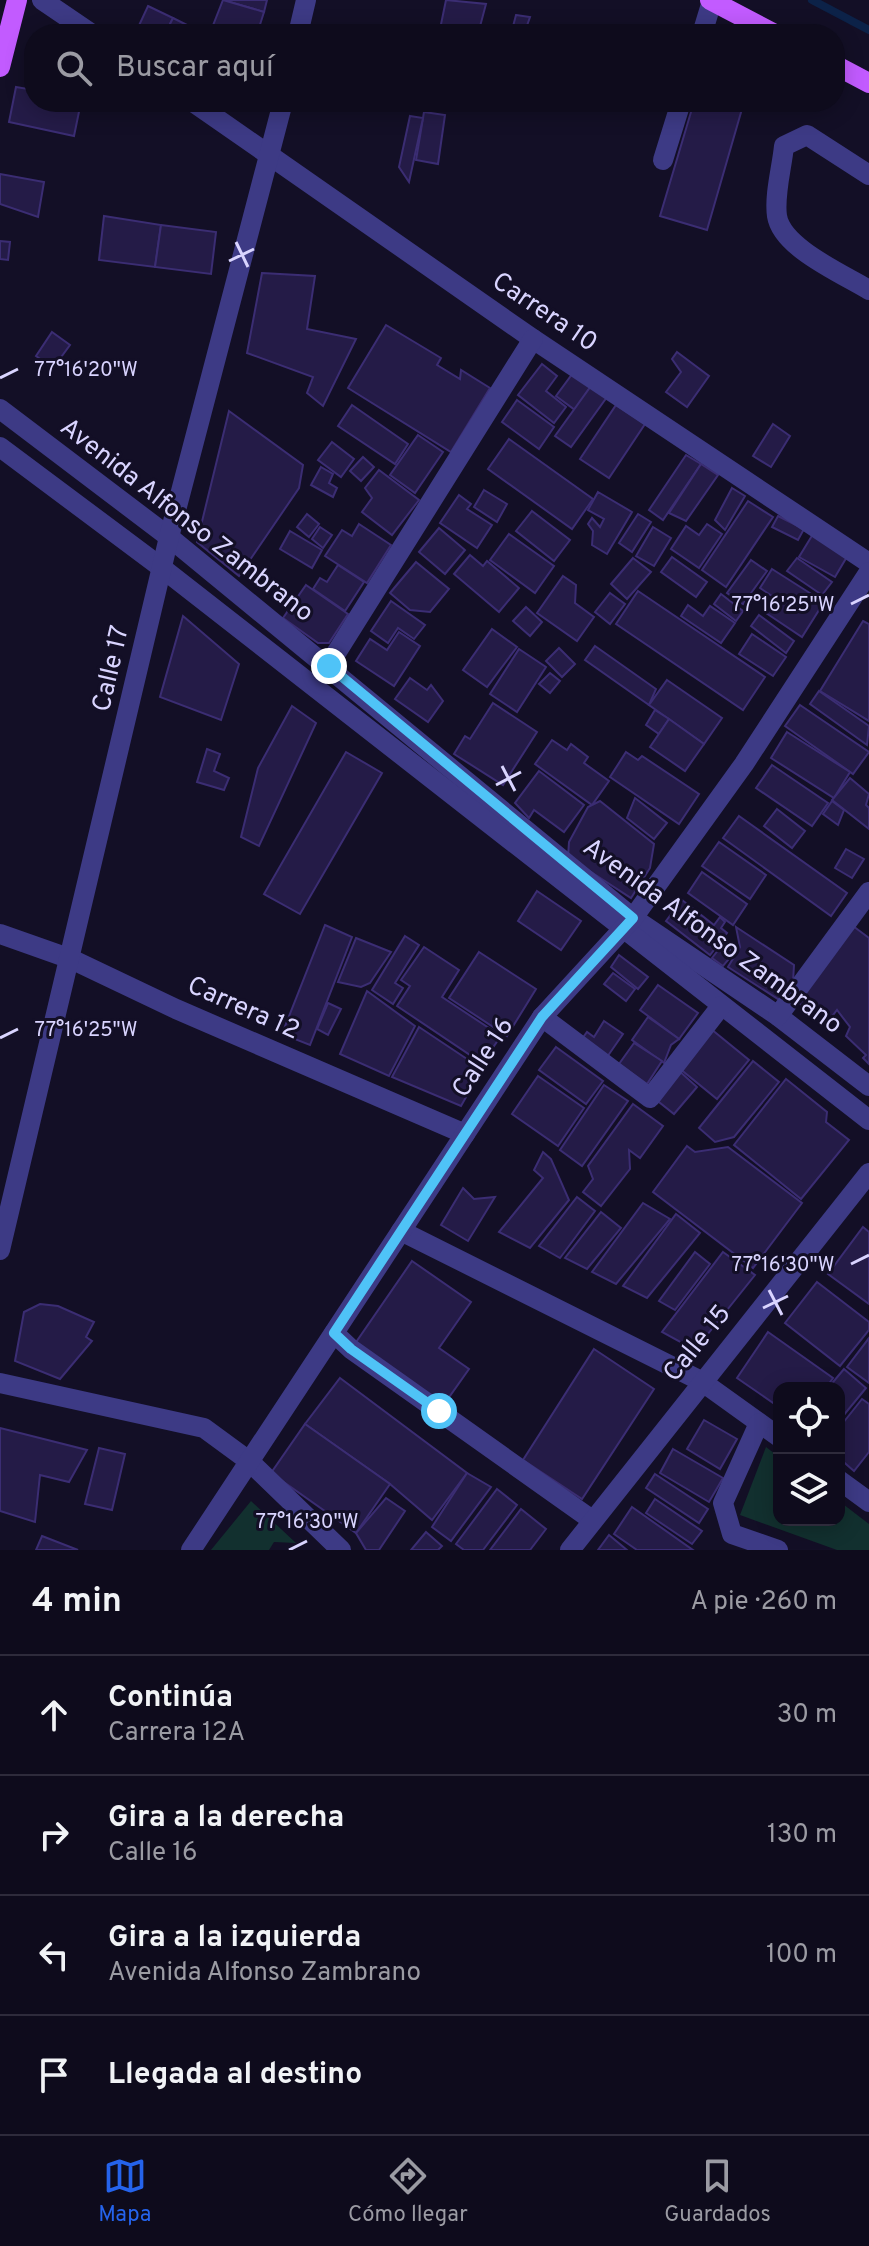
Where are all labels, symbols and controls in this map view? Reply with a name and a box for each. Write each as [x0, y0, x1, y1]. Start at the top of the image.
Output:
search box [24, 24, 845, 112]
icon: search [52, 46, 96, 90]
text: Buscar aquí [116, 50, 274, 87]
street label: Carrera 10 [485, 266, 603, 360]
text: 77°16'20"W [34, 358, 138, 384]
street label: Avenida Alfonso Zambrano [53, 412, 319, 630]
text: 77°16'25"W [732, 593, 834, 619]
street label: Calle 17 [86, 623, 138, 715]
route end [311, 648, 347, 684]
street label: Avenida Alfonso Zambrano [576, 832, 848, 1042]
street label: Carrera 12 [182, 970, 304, 1048]
street label: Calle 16 [446, 1012, 522, 1104]
text: 77°16'25"W [35, 1018, 137, 1044]
text: 77°16'30"W [732, 1253, 834, 1279]
street label: Calle 15 [657, 1299, 739, 1389]
map controls [773, 1382, 845, 1526]
button: locate [773, 1382, 845, 1454]
route start [421, 1393, 457, 1429]
button: layers [773, 1454, 845, 1526]
text: 77°16'30"W [256, 1510, 358, 1536]
text: 4 min [32, 1581, 122, 1624]
text: A pie · 260 m [691, 1586, 837, 1619]
text: Continúa [108, 1680, 233, 1717]
icon: ahead [32, 1693, 76, 1737]
text: 30 m [777, 1699, 837, 1732]
text: Carrera 12A [108, 1717, 245, 1750]
text: Gira a la derecha [108, 1800, 344, 1837]
icon: right [32, 1813, 76, 1857]
text: 130 m [767, 1819, 837, 1852]
text: Calle 16 [108, 1837, 197, 1870]
text: Gira a la izquierda [108, 1920, 361, 1957]
icon: left [32, 1933, 76, 1977]
text: 100 m [766, 1939, 837, 1972]
text: Avenida Alfonso Zambrano [108, 1957, 421, 1990]
icon: arrive [32, 2053, 76, 2097]
text: Llegada al destino [108, 2057, 362, 2094]
tab: Mapa [98, 2154, 151, 2229]
tab: Cómo llegar [348, 2154, 468, 2229]
tab: Guardados [664, 2154, 771, 2229]

